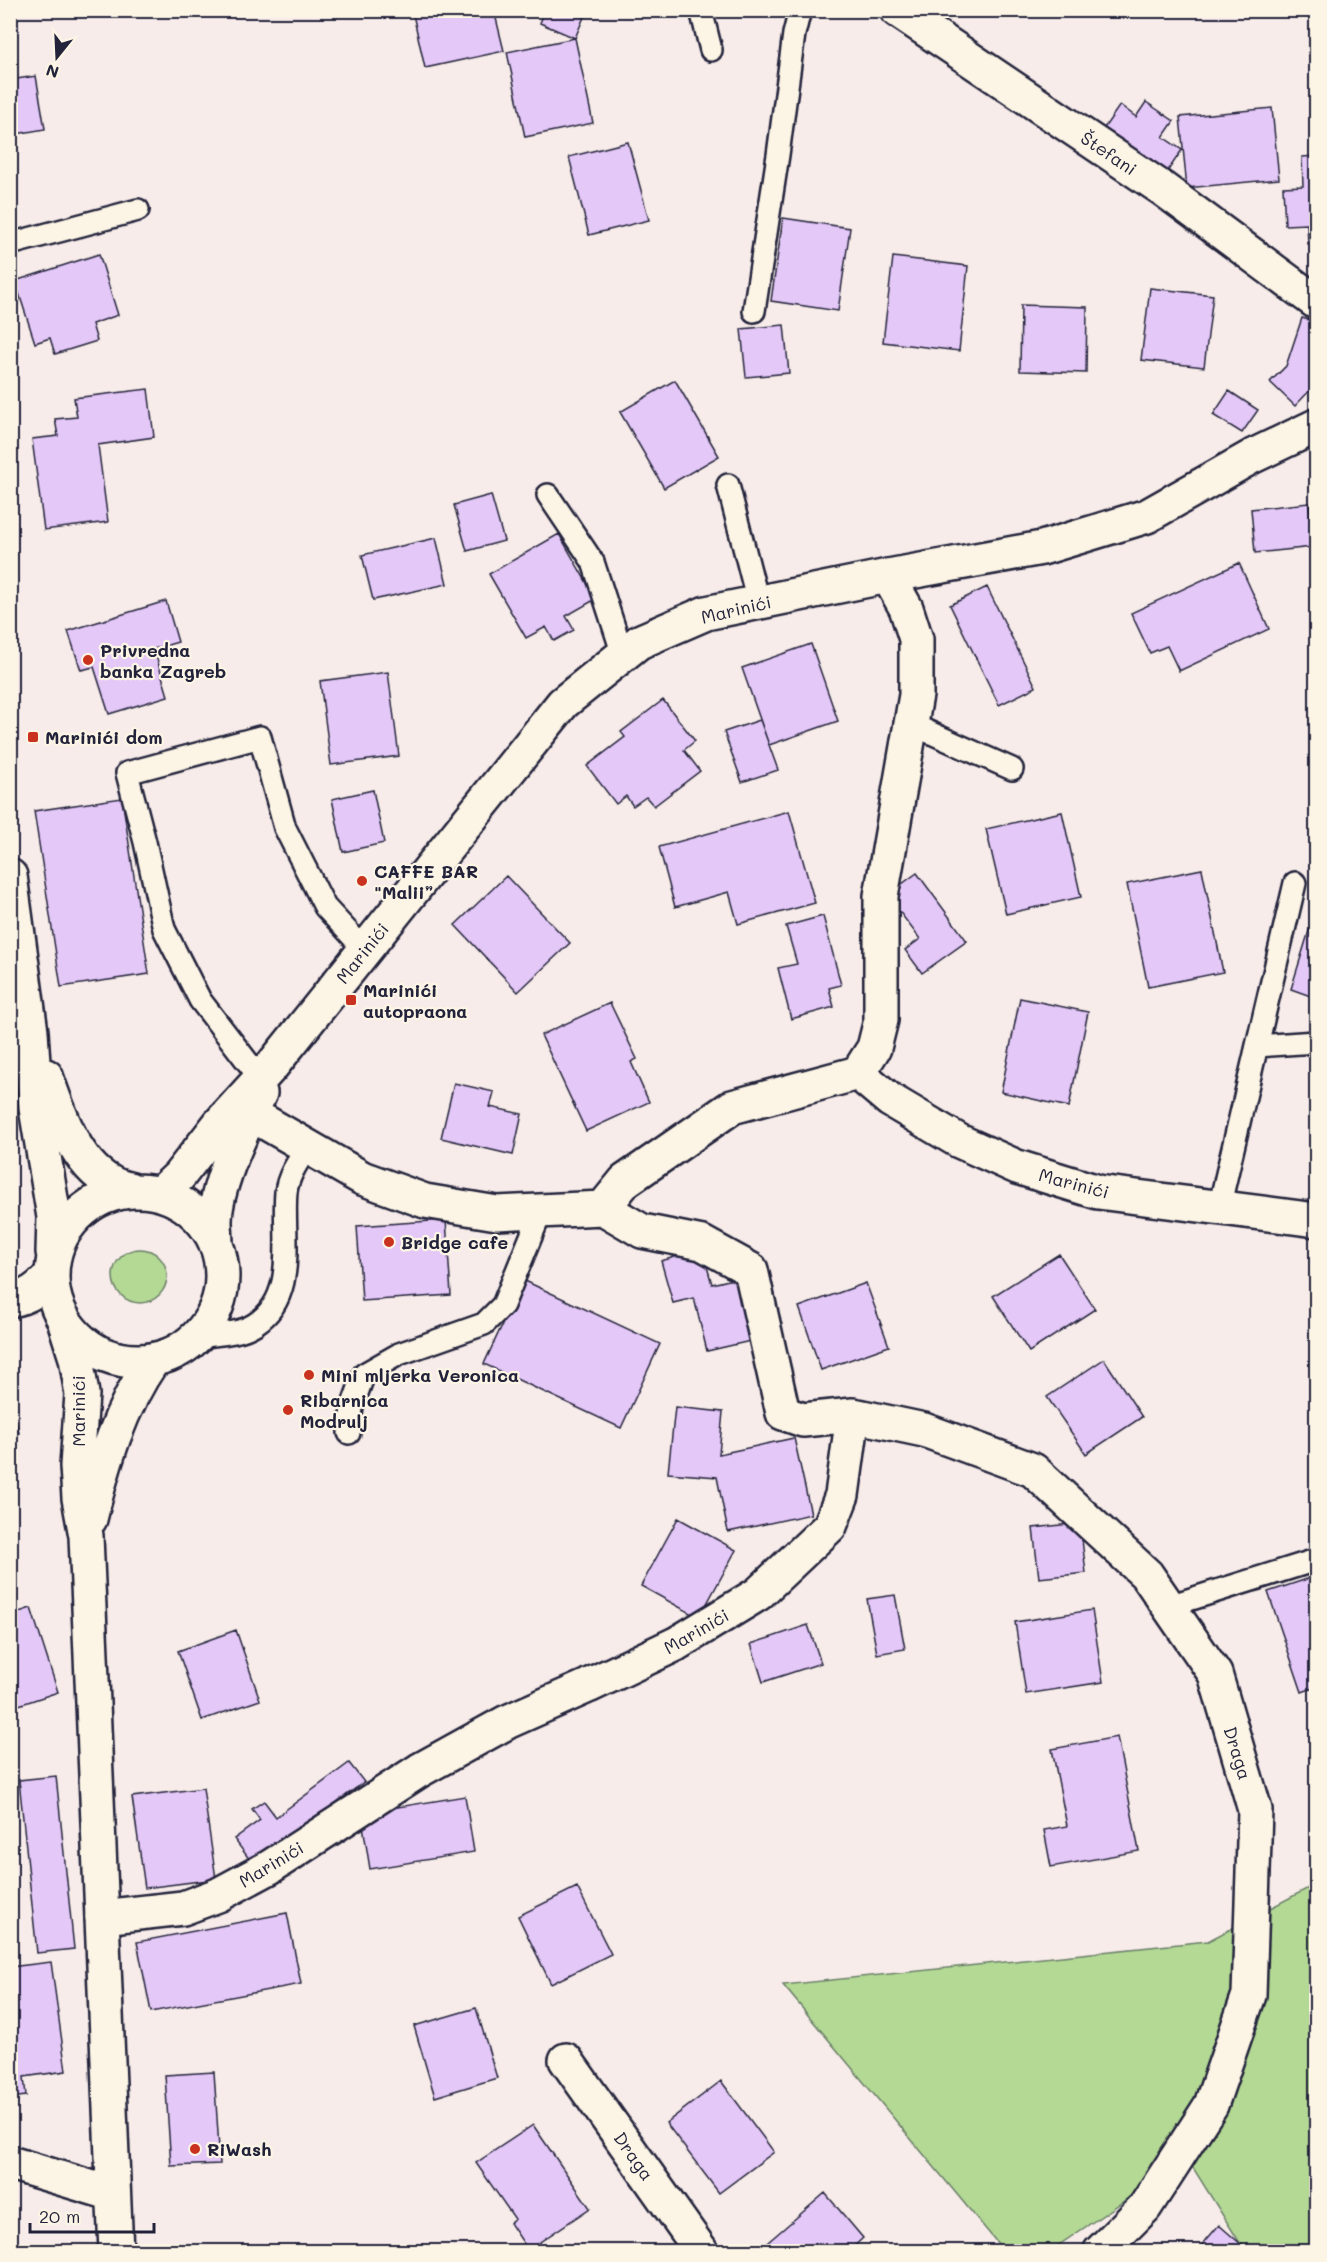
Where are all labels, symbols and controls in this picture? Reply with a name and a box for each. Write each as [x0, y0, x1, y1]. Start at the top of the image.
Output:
north arrow [27, 27, 87, 87]
text: N [43, 60, 61, 84]
street label: Štefani [1076, 125, 1142, 181]
street label: Marinići [698, 589, 774, 629]
place label: Privredna banka Zagreb [100, 638, 226, 683]
marker: Privredna banka Zagreb [81, 653, 95, 667]
place label: Marinići dom [45, 725, 162, 749]
marker: Marinići dom [26, 730, 40, 744]
place label: CAFFE BAR "Malii” [374, 859, 478, 904]
marker: CAFFE BAR "Malii” [355, 874, 369, 888]
street label: Marinići [330, 918, 394, 988]
place label: Marinići autopraona [363, 978, 467, 1023]
marker: Marinići autopraona [344, 993, 358, 1007]
street label: Marinići [1036, 1162, 1112, 1204]
place label: Bridge cafe [401, 1230, 508, 1254]
marker: Bridge cafe [382, 1235, 396, 1249]
place label: Mini mljerka Veronica [321, 1363, 519, 1387]
marker: Mini mljerka Veronica [302, 1368, 316, 1382]
street label: Marinići [66, 1375, 90, 1447]
place label: Ribarnica Modrulj [300, 1388, 389, 1433]
marker: Ribarnica Modrulj [281, 1403, 295, 1417]
street label: Marinići [659, 1603, 733, 1659]
street label: Draga [1219, 1724, 1257, 1782]
street label: Marinići [234, 1835, 308, 1893]
street label: Draga [609, 2127, 659, 2185]
place label: RiWash [207, 2137, 271, 2161]
marker: RiWash [188, 2142, 202, 2156]
scale bar [30, 2196, 154, 2234]
text: 20 m [39, 2204, 80, 2228]

